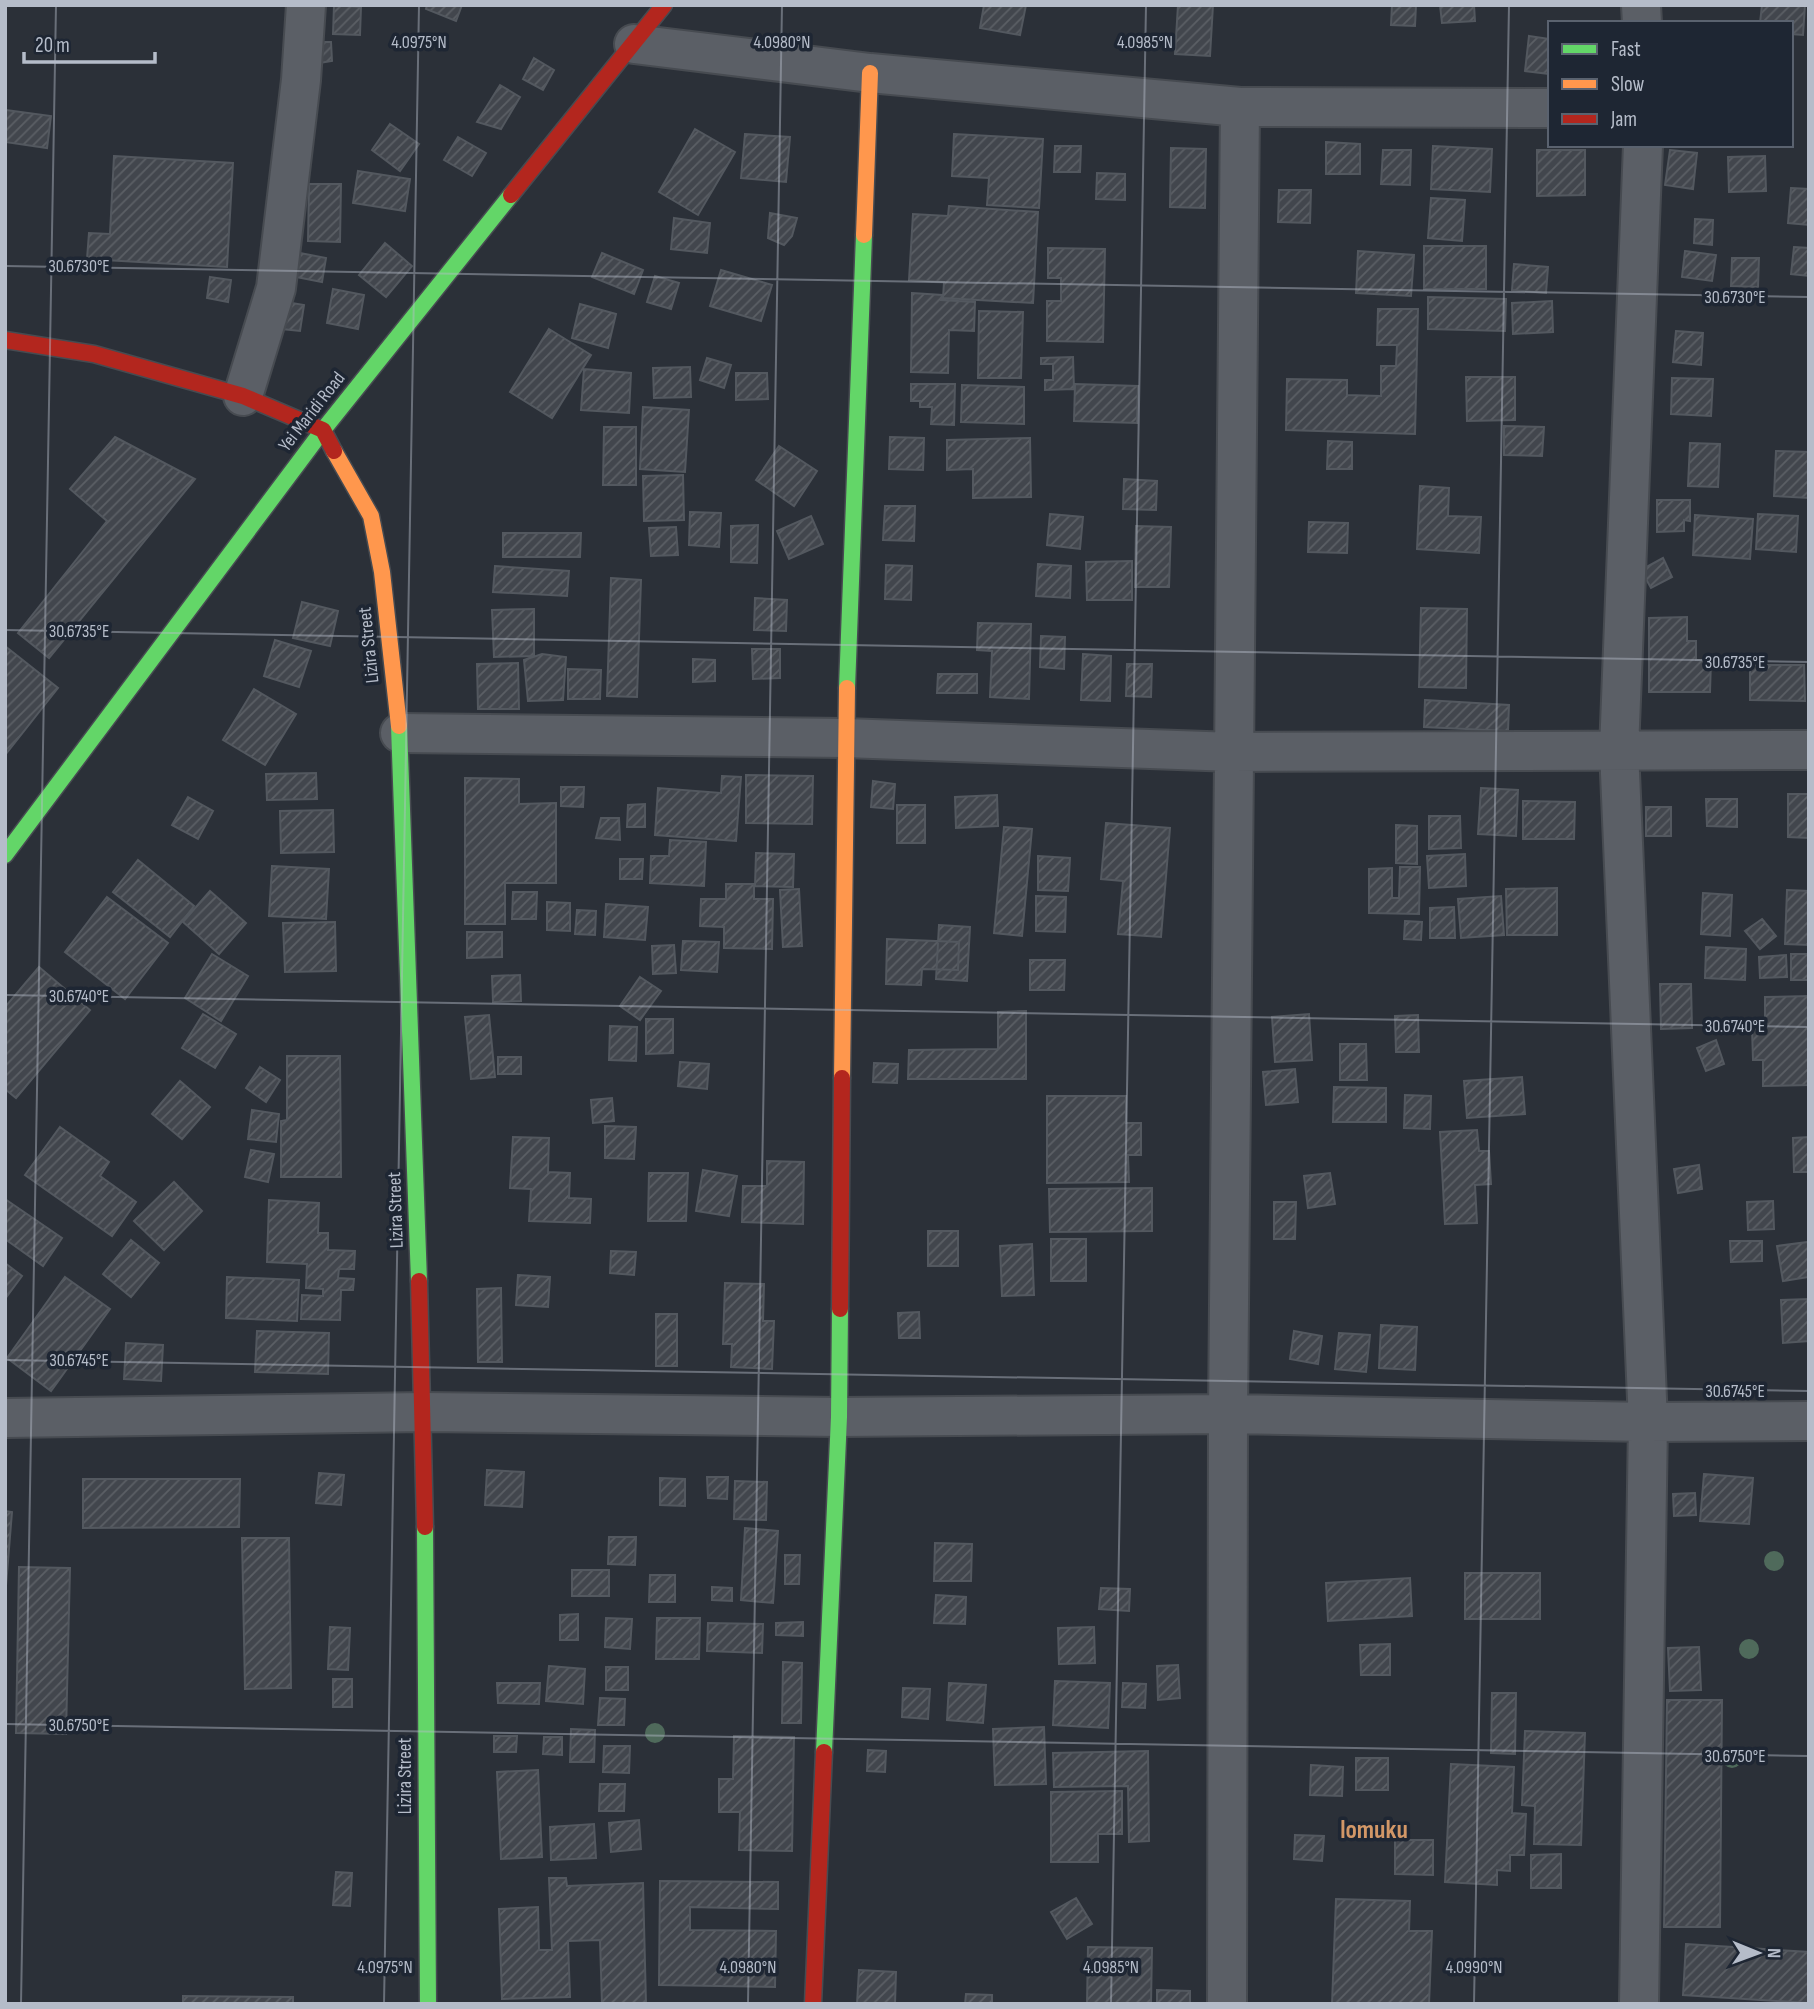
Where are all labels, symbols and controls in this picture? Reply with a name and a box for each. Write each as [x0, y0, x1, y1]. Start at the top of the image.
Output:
scale bar [24, 21, 156, 65]
legend [1548, 21, 1793, 147]
text: 4.0975°N [391, 32, 447, 53]
text: 4.0980°N [754, 32, 810, 53]
text: 4.0985°N [1117, 32, 1173, 53]
text: 20 m [35, 33, 70, 58]
text: Fast [1611, 37, 1641, 62]
text: Slow [1611, 72, 1645, 97]
text: Jam [1610, 107, 1637, 132]
text: 30.6730°E [48, 256, 110, 277]
text: 30.6730°E [1704, 287, 1766, 308]
street label: Yei Maridi Road [274, 368, 350, 456]
street label: Lizira Street [354, 606, 384, 684]
text: 30.6735°E [49, 621, 109, 642]
text: 30.6735°E [1705, 652, 1765, 673]
text: 30.6740°E [49, 986, 109, 1007]
text: 30.6740°E [1705, 1016, 1765, 1037]
street label: Lizira Street [383, 1171, 409, 1249]
text: 30.6745°E [49, 1350, 109, 1371]
text: 30.6745°E [1705, 1381, 1765, 1402]
text: 30.6750°E [48, 1715, 110, 1736]
street label: Lizira Street [394, 1738, 417, 1814]
text: 30.6750°E [1704, 1746, 1766, 1767]
district label: lomuku [1340, 1815, 1408, 1846]
north arrow [1723, 1918, 1793, 1988]
text: N [1762, 1948, 1785, 1959]
text: 4.0975°N [357, 1957, 413, 1978]
text: 4.0980°N [720, 1957, 776, 1978]
text: 4.0985°N [1083, 1957, 1139, 1978]
text: 4.0990°N [1446, 1957, 1502, 1978]

